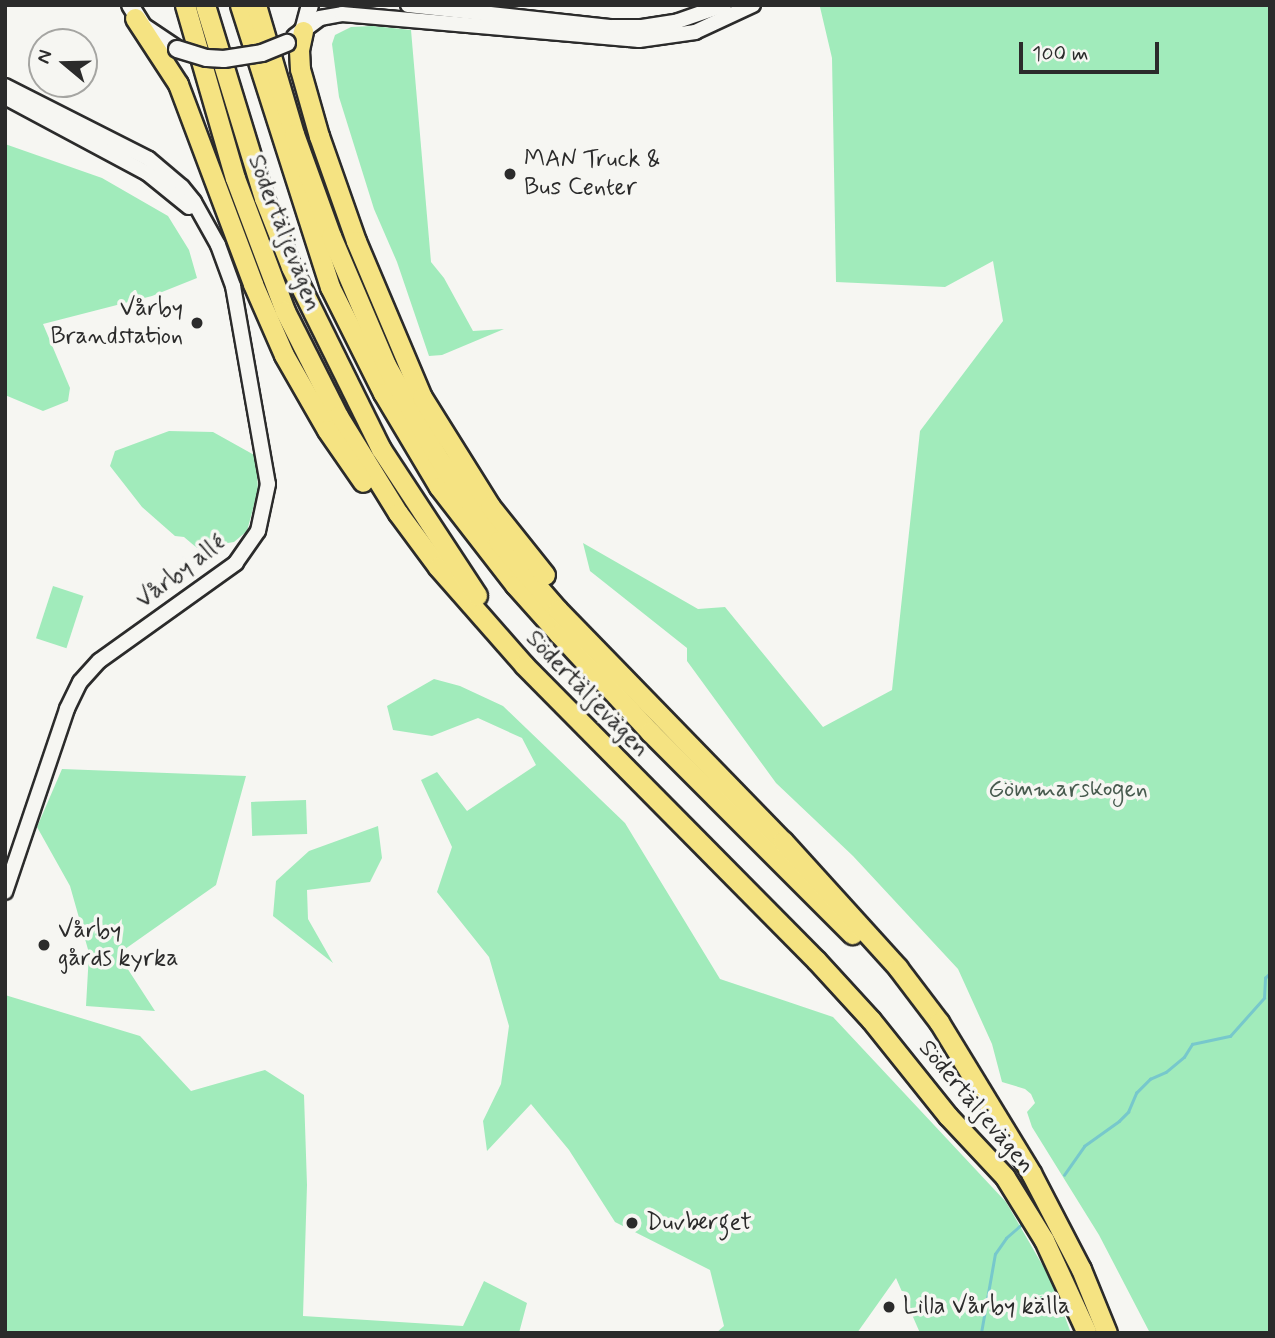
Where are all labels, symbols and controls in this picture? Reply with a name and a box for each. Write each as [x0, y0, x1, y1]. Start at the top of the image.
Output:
north arrow [28, 28, 98, 98]
scale bar [1023, 28, 1163, 72]
text: 100 m [1032, 40, 1088, 68]
text: N [31, 47, 58, 67]
place label: MAN Truck & Bus Center [524, 146, 657, 202]
street label: Södertäljevägen [241, 151, 327, 315]
marker: MAN Truck & Bus Center [502, 166, 518, 182]
place label: Vårby Brandstation [50, 295, 183, 351]
marker: Vårby Brandstation [189, 315, 205, 331]
street label: Vårby allé [131, 529, 231, 615]
street label: Södertäljevägen [519, 625, 655, 763]
park label: Gömmarskogen [988, 776, 1148, 804]
place label: Vårby gårds kyrka [58, 917, 179, 973]
marker: Vårby gårds kyrka [36, 937, 52, 953]
street label: Södertäljevägen [912, 1034, 1040, 1180]
place label: Duvberget [646, 1209, 752, 1237]
marker: Duvberget [624, 1215, 640, 1231]
place label: Lilla Vårby källa [903, 1293, 1070, 1321]
marker: Lilla Vårby källa [881, 1299, 897, 1315]

